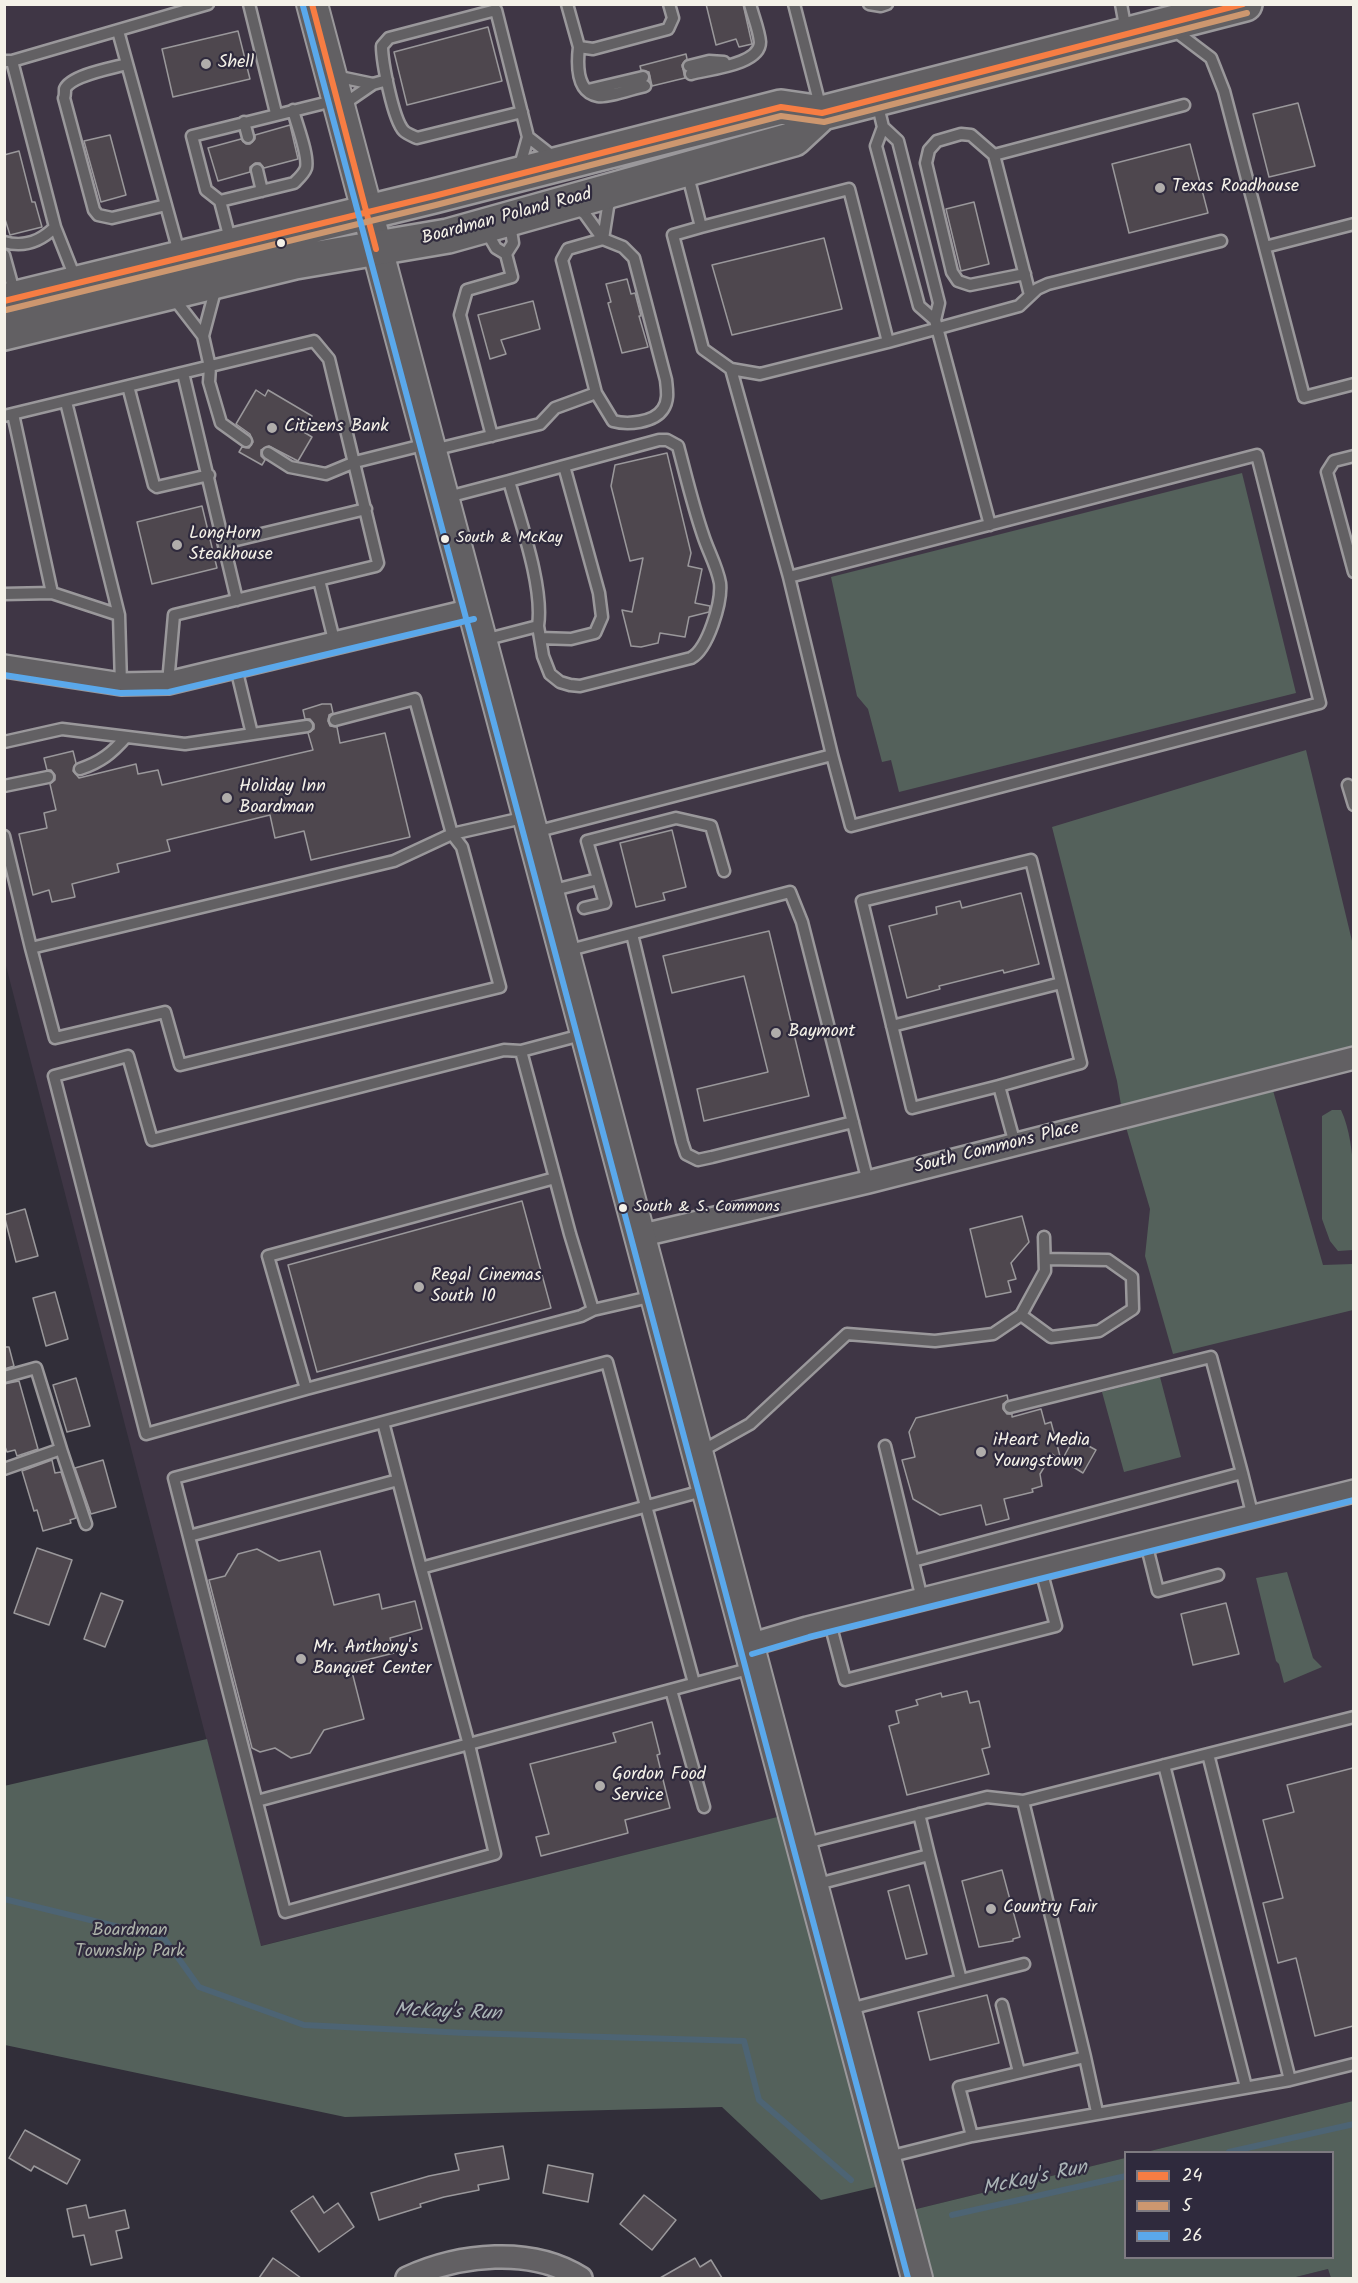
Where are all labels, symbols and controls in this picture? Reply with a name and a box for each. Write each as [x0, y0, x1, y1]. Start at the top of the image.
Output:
place label: Shell [218, 53, 254, 75]
marker: Shell [199, 57, 213, 71]
place label: Texas Roadhouse [1172, 177, 1299, 199]
marker: Texas Roadhouse [1153, 181, 1167, 195]
street label: Boardman Poland Road [420, 185, 594, 251]
unlabelled marker [275, 237, 287, 249]
place label: Citizens Bank [284, 417, 389, 439]
marker: Citizens Bank [265, 421, 279, 435]
place label: LongHorn Steakhouse [189, 524, 273, 566]
place label: South & McKay [456, 529, 563, 549]
marker: South & McKay [439, 533, 451, 545]
marker: LongHorn Steakhouse [170, 538, 184, 552]
place label: Holiday Inn Boardman [239, 777, 326, 820]
marker: Holiday Inn Boardman [220, 791, 234, 805]
place label: Baymont [788, 1022, 855, 1044]
marker: Baymont [769, 1026, 783, 1040]
street label: South Commons Place [912, 1118, 1082, 1180]
place label: South & S. Commons [634, 1198, 780, 1218]
marker: South & S. Commons [617, 1202, 629, 1214]
place label: Regal Cinemas South 10 [431, 1266, 541, 1308]
marker: Regal Cinemas South 10 [412, 1280, 426, 1294]
place label: iHeart Media Youngstown [993, 1431, 1090, 1474]
marker: iHeart Media Youngstown [974, 1445, 988, 1459]
place label: Mr. Anthony's Banquet Center [313, 1638, 431, 1680]
marker: Mr. Anthony's Banquet Center [294, 1652, 308, 1666]
place label: Gordon Food Service [612, 1765, 706, 1808]
marker: Gordon Food Service [593, 1779, 607, 1793]
place label: Country Fair [1003, 1898, 1097, 1920]
marker: Country Fair [984, 1902, 998, 1916]
park label: Boardman Township Park [75, 1921, 185, 1964]
water label: McKay's Run [394, 2000, 502, 2028]
legend [1124, 2151, 1334, 2259]
water label: McKay's Run [980, 2157, 1090, 2203]
text: 24 [1182, 2162, 1202, 2191]
text: 5 [1182, 2192, 1192, 2221]
text: 26 [1182, 2222, 1202, 2251]

